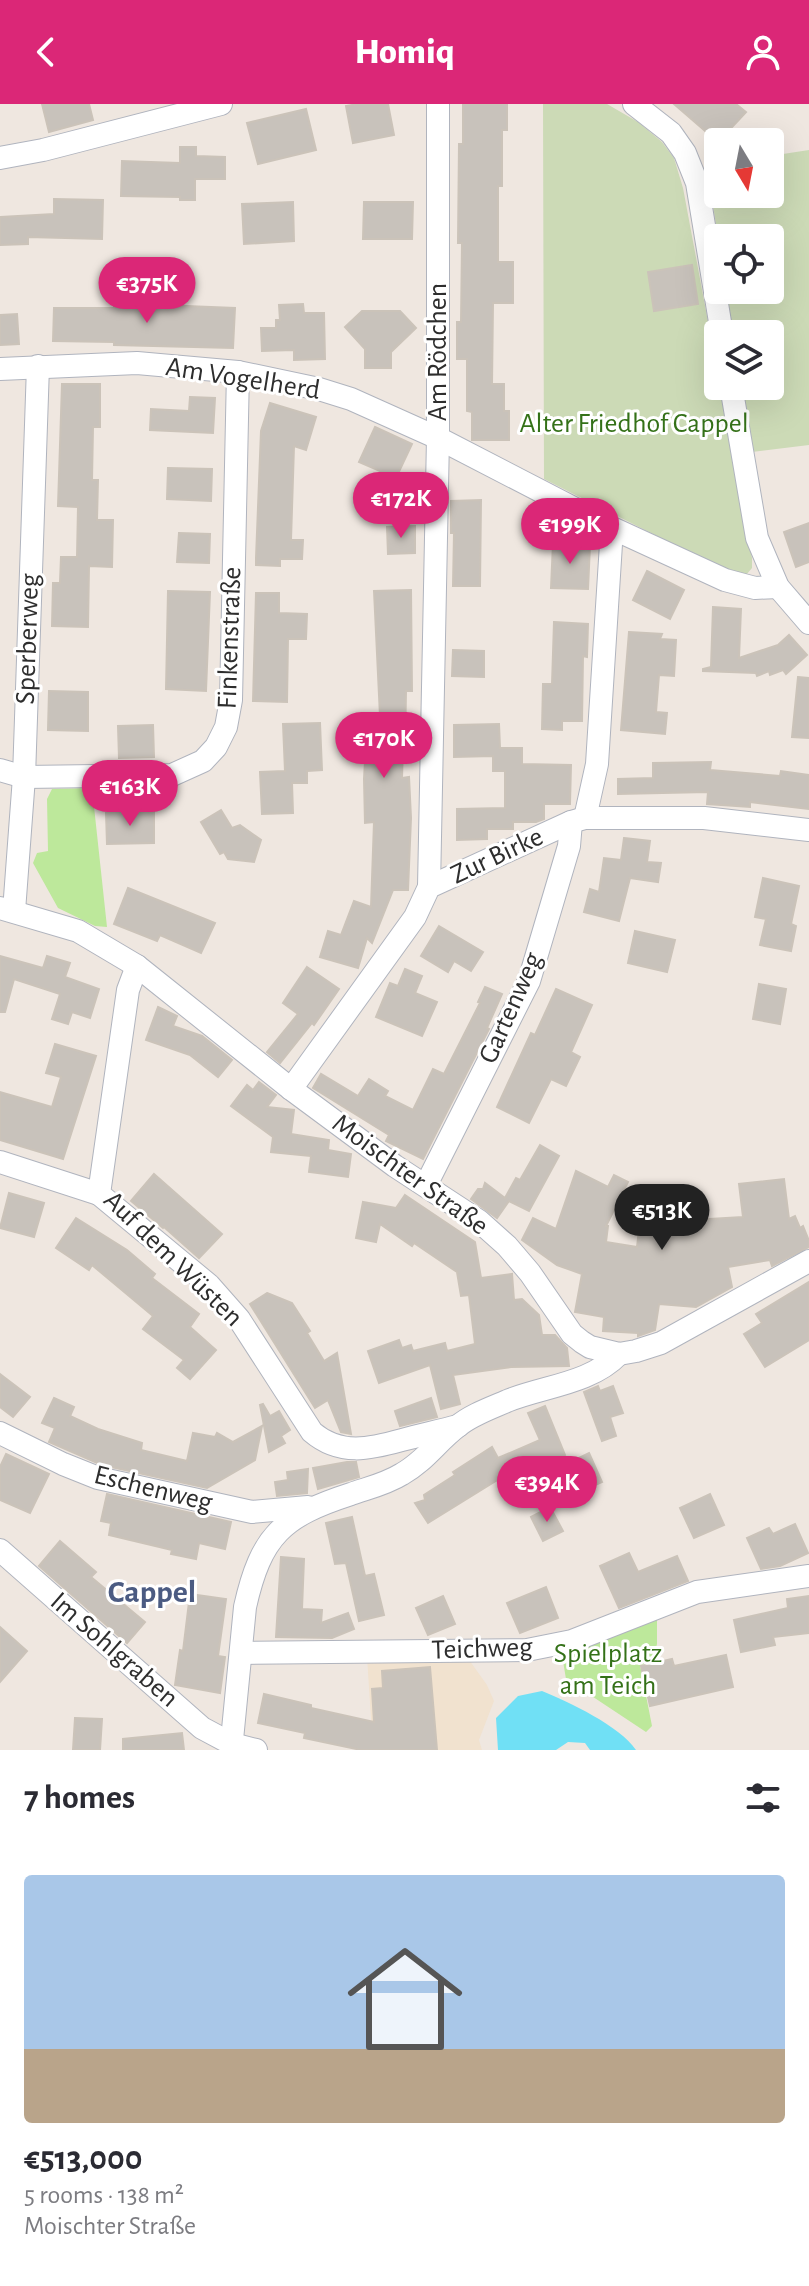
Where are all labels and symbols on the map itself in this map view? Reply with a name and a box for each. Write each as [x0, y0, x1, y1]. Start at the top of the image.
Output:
north arrow [704, 128, 784, 208]
pin: €375K [91, 257, 203, 325]
street label: Am Rödchen [424, 283, 452, 421]
street label: Am Vogelherd [164, 353, 322, 405]
park label: Alter Friedhof Cappel [519, 410, 749, 438]
pin: €172K [345, 472, 457, 540]
pin: €199K [514, 498, 626, 566]
street label: Finkenstraße [214, 566, 246, 710]
street label: Sperberweg [12, 573, 44, 705]
pin: €170K [328, 712, 440, 780]
pin: €163K [74, 760, 186, 828]
street label: Zur Birke [447, 823, 547, 889]
street label: Gartenweg [474, 948, 548, 1068]
street label: Moischter Straße [327, 1109, 493, 1241]
pin: €513K [606, 1184, 718, 1252]
street label: Auf dem Wüsten [98, 1186, 248, 1332]
pin: €394K [491, 1456, 603, 1524]
street label: Eschenweg [91, 1461, 215, 1517]
district label: Cappel [108, 1576, 196, 1608]
street label: Im Sohlgraben [45, 1587, 183, 1713]
street label: Teichweg [431, 1633, 533, 1665]
park label: Spielplatz am Teich [554, 1640, 662, 1700]

